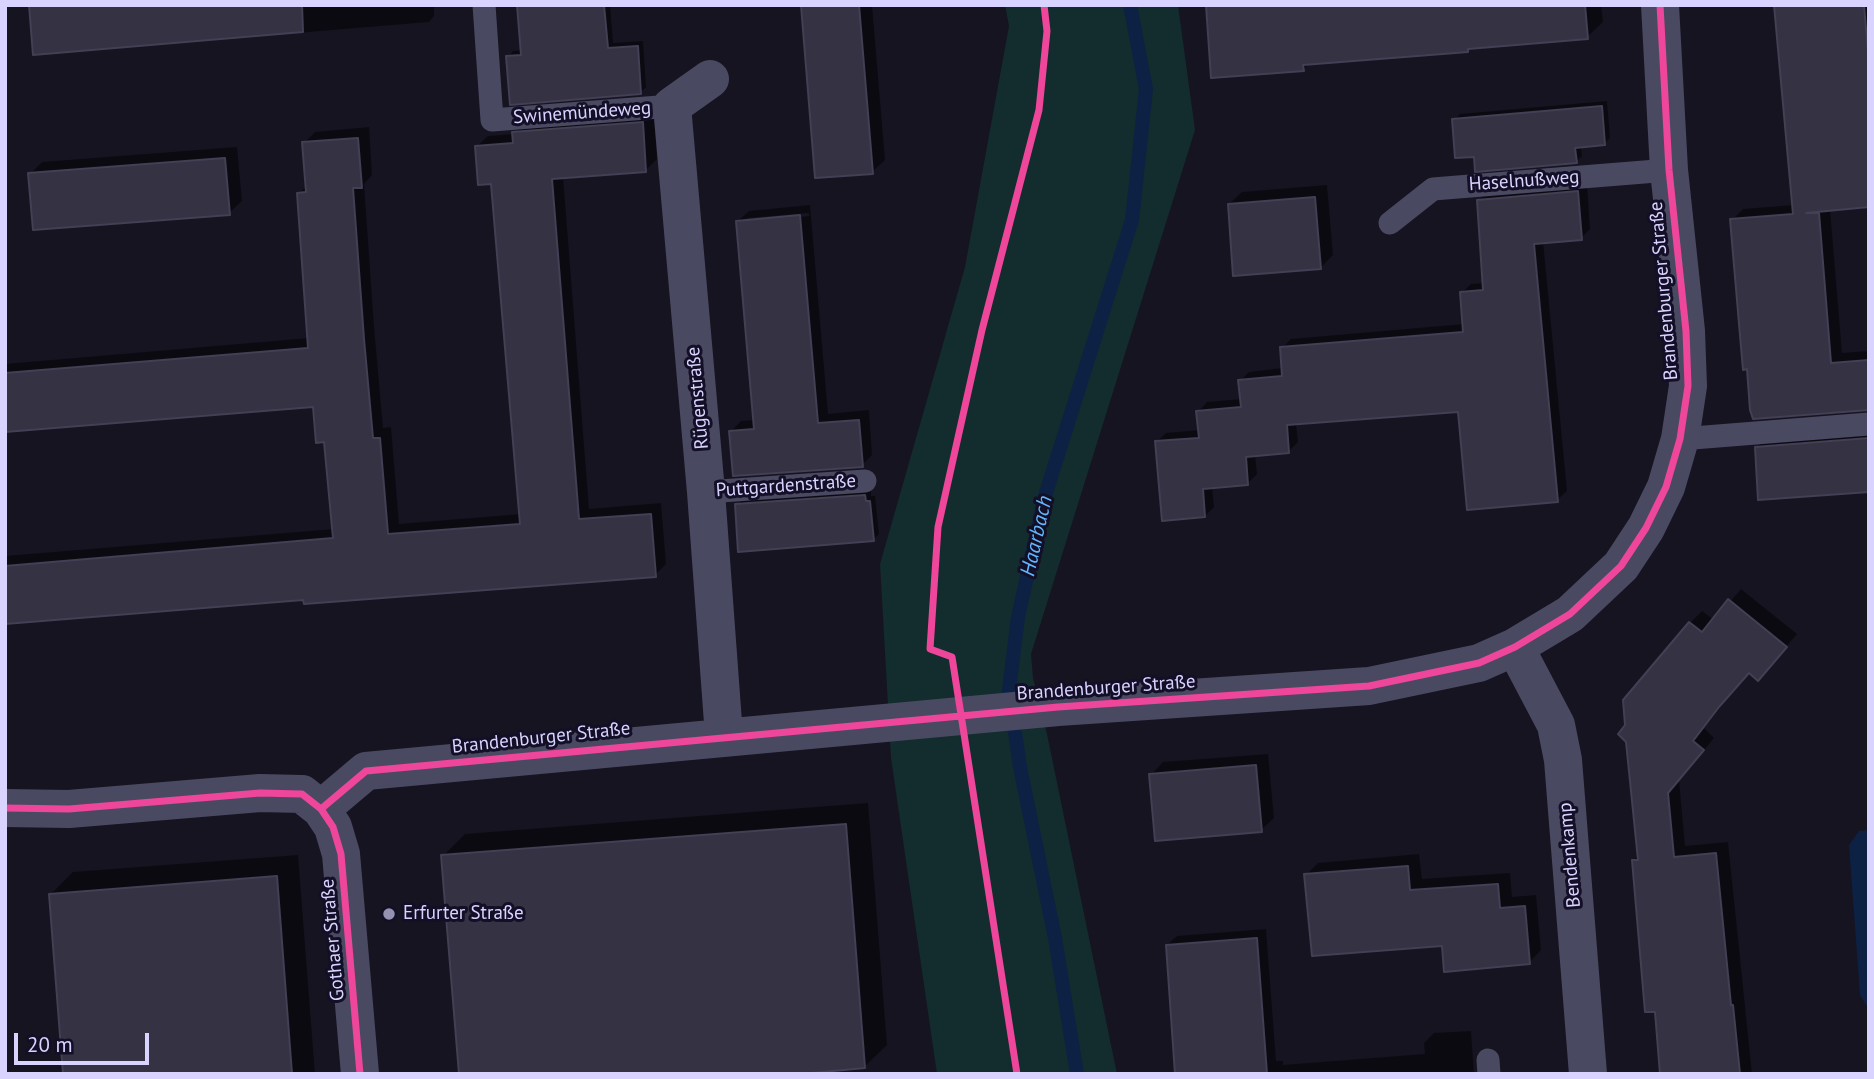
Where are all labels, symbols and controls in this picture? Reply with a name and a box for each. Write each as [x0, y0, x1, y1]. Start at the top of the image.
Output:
street label: Swinemündeweg [512, 97, 652, 129]
street label: Haselnußweg [1468, 166, 1580, 196]
street label: Brandenburger Straße [1645, 201, 1683, 381]
street label: Rügenstraße [682, 346, 714, 450]
street label: Puttgardenstraße [715, 470, 857, 502]
water label: Haarbach [1016, 493, 1058, 579]
street label: Brandenburger Straße [1016, 670, 1196, 706]
street label: Brandenburger Straße [451, 717, 631, 759]
street label: Bendenkamp [1554, 801, 1586, 909]
street label: Gothaer Straße [316, 878, 350, 1002]
place label: Erfurter Straße [403, 903, 524, 925]
marker: Erfurter Straße [381, 906, 397, 922]
scale bar [18, 1020, 152, 1064]
text: 20 m [27, 1031, 73, 1058]

